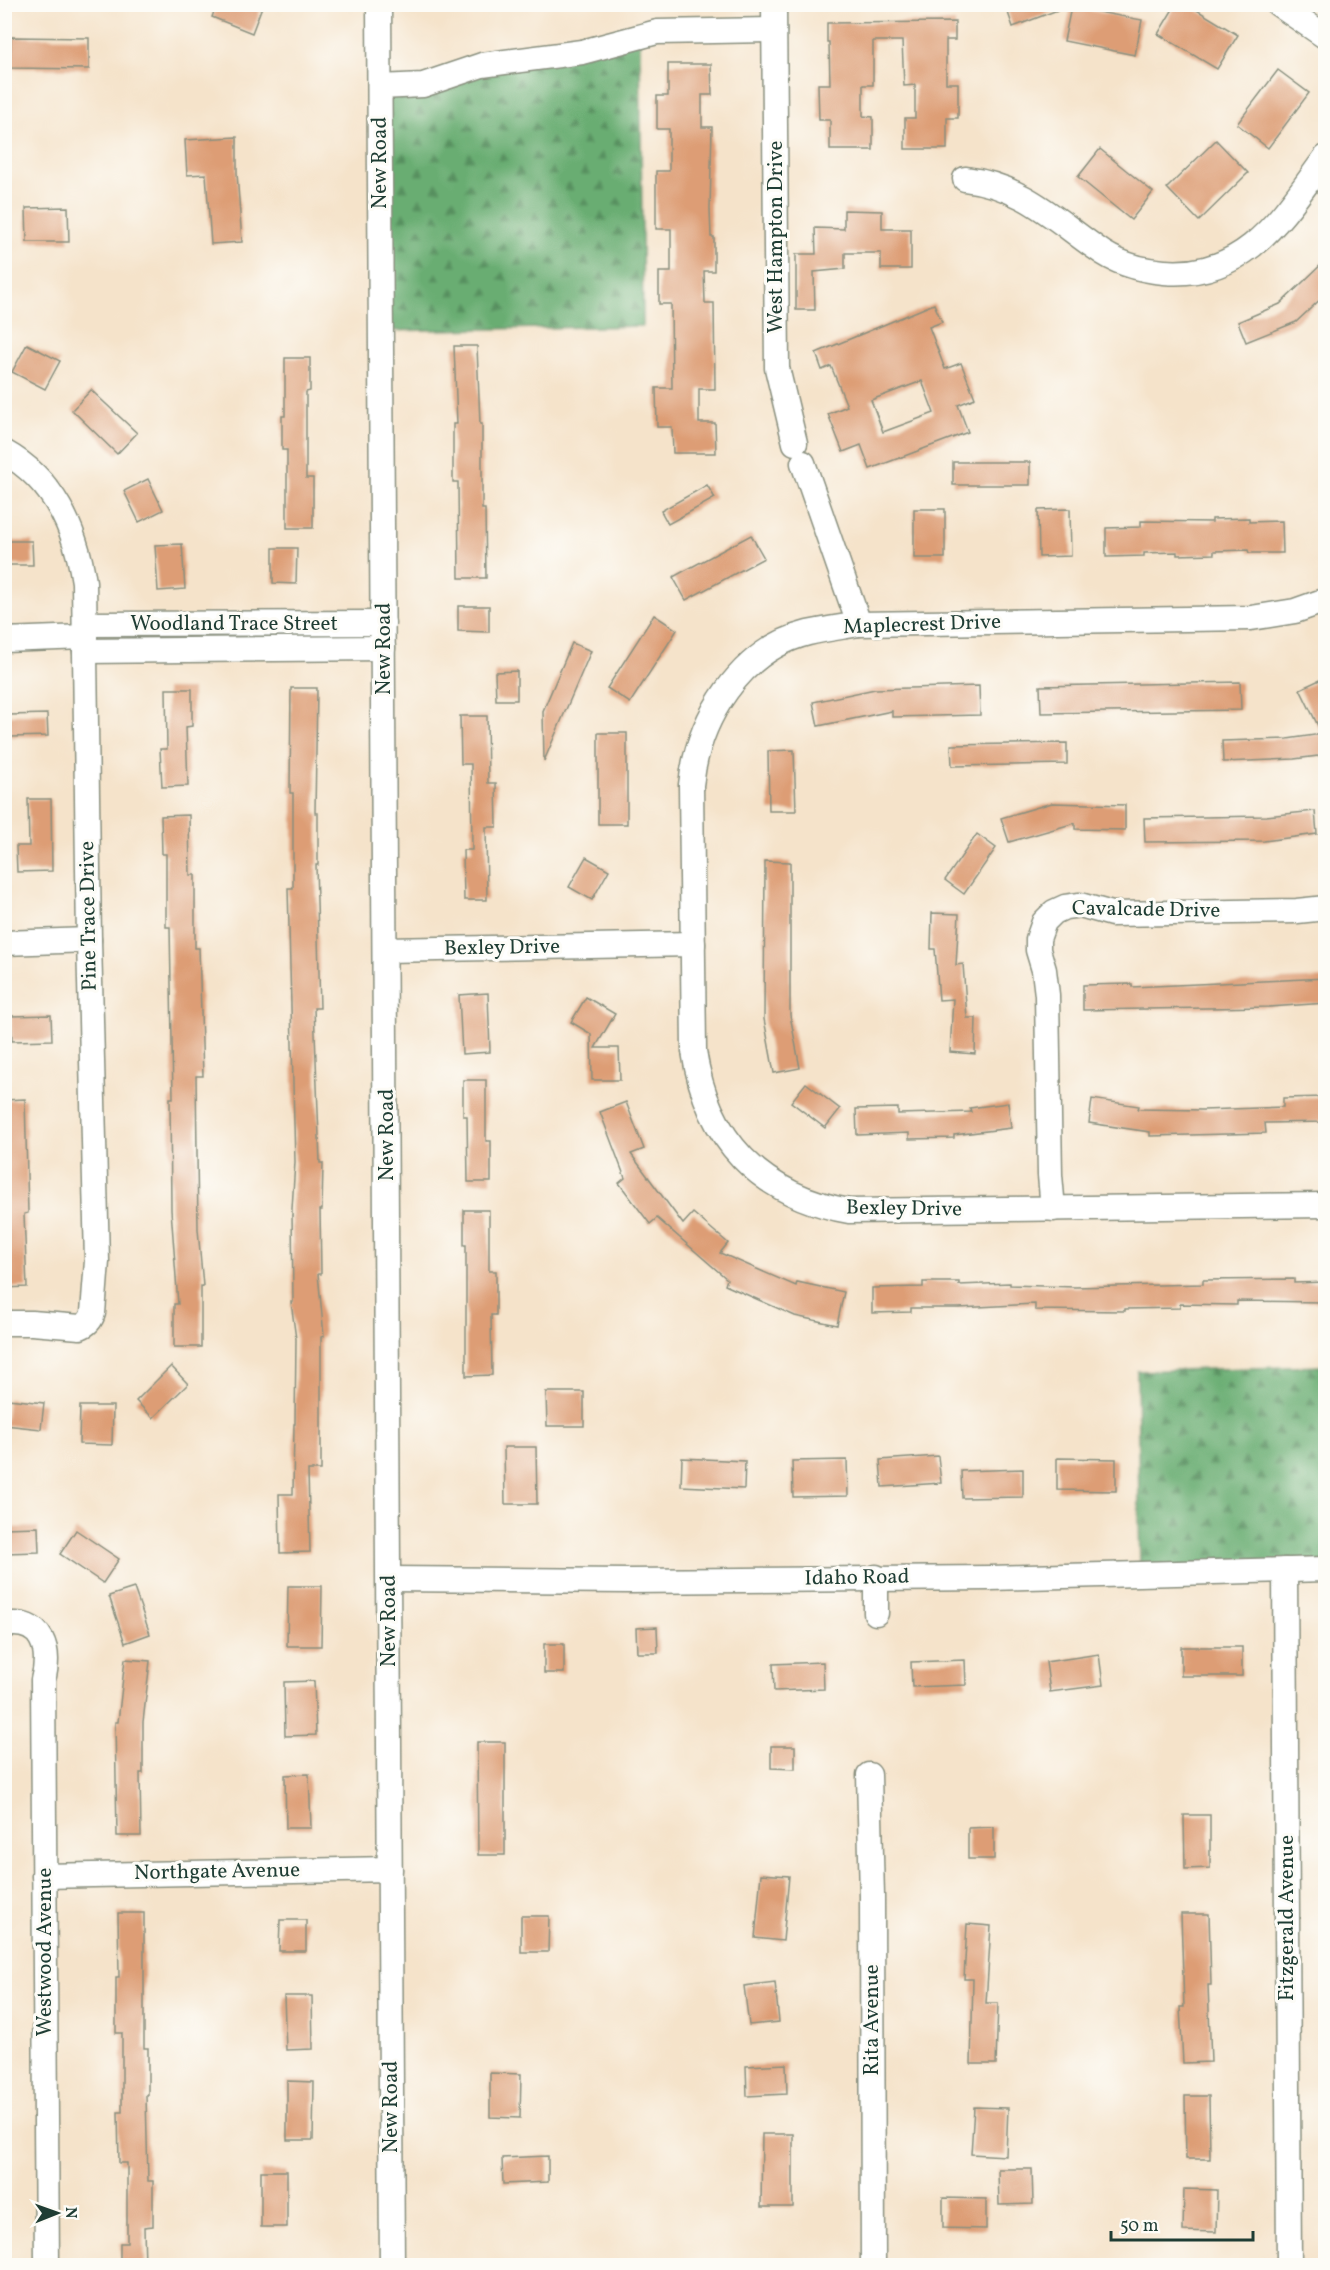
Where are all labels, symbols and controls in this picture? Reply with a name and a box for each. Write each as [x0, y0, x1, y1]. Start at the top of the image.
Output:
street label: New Road [366, 117, 395, 209]
street label: West Hampton Drive [762, 140, 791, 334]
street label: New Road [370, 603, 399, 695]
street label: Maplecrest Drive [843, 608, 1002, 642]
street label: Woodland Trace Street [130, 610, 338, 639]
street label: Pine Trace Drive [73, 841, 105, 991]
street label: Cavalcade Drive [1072, 894, 1221, 926]
street label: Bexley Drive [444, 932, 560, 964]
street label: New Road [373, 1089, 402, 1181]
street label: Bexley Drive [846, 1193, 962, 1225]
street label: Idaho Road [804, 1563, 910, 1593]
street label: New Road [375, 1575, 404, 1667]
street label: Fitzgerald Avenue [1273, 1835, 1302, 2001]
street label: Northgate Avenue [134, 1856, 300, 1888]
street label: Westwood Avenue [31, 1868, 60, 2036]
street label: Rita Avenue [858, 1964, 887, 2076]
street label: New Road [377, 2061, 406, 2153]
north arrow [27, 2183, 87, 2243]
scale bar [1111, 2204, 1254, 2242]
text: N [59, 2207, 81, 2219]
text: 50 m [1120, 2214, 1159, 2239]

